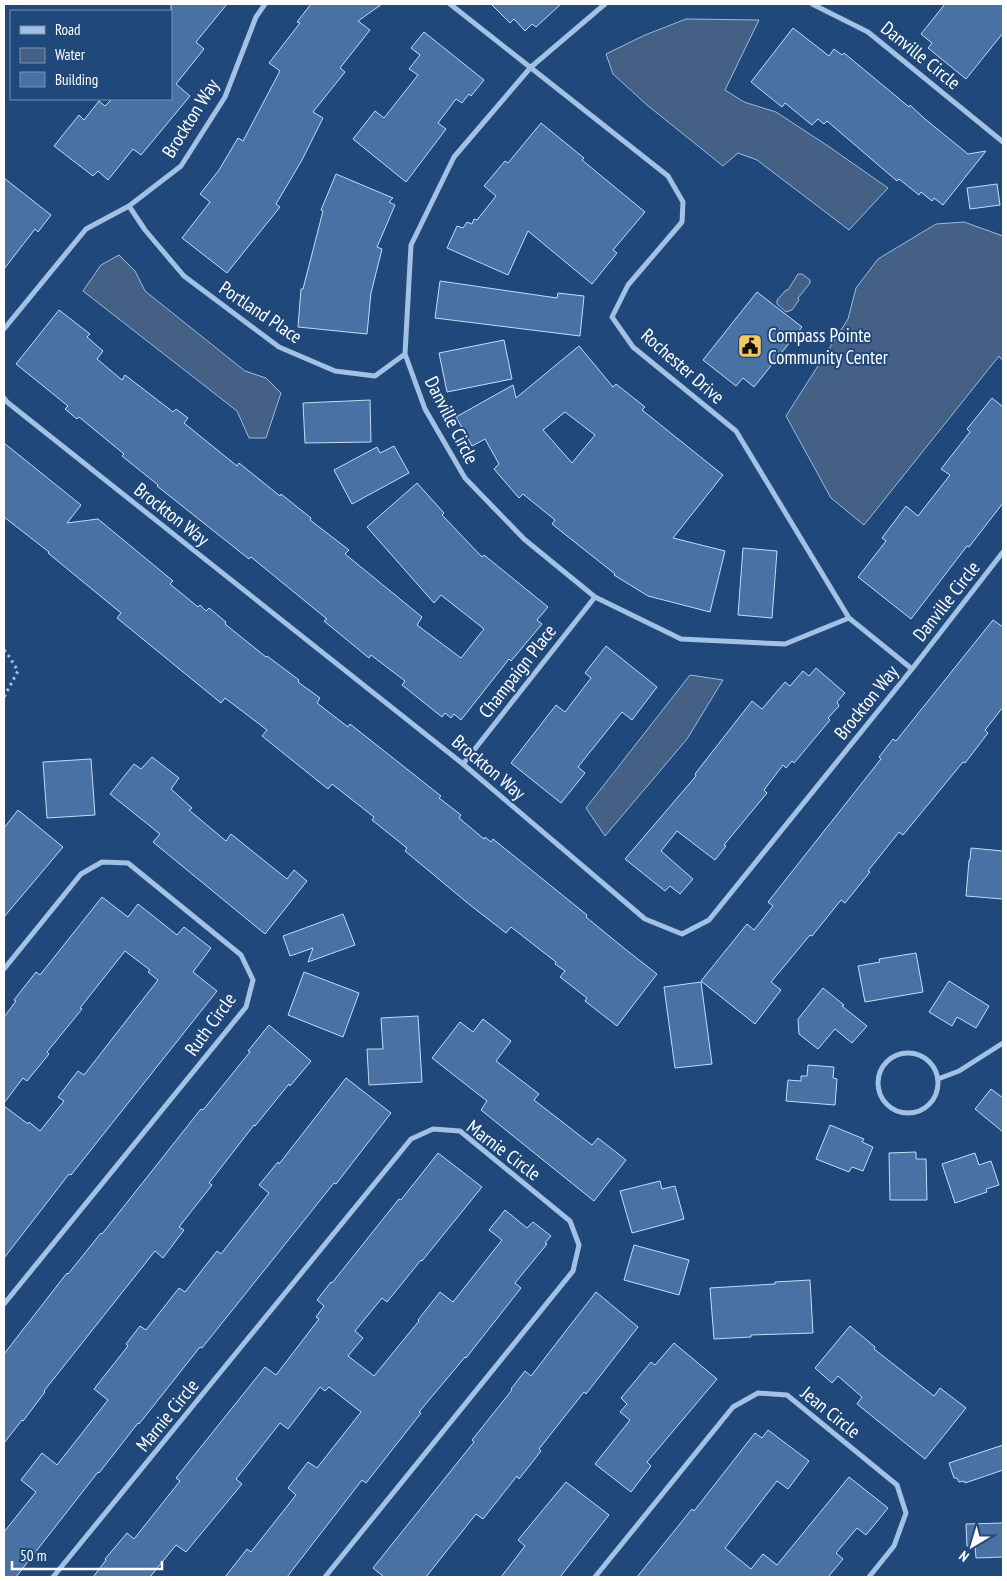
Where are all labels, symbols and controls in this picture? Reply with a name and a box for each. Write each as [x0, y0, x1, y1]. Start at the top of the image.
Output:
legend [10, 10, 172, 100]
street label: Danville Circle [876, 16, 966, 94]
text: Road [55, 20, 81, 39]
text: Water [55, 45, 86, 64]
text: Building [55, 70, 98, 89]
street label: Brockton Way [156, 73, 224, 162]
street label: Portland Place [215, 276, 307, 348]
street label: Rochester Drive [636, 323, 730, 409]
place label: Compass Pointe Community Center [768, 323, 889, 369]
public building icon: Compass Pointe Community Center [737, 333, 763, 359]
street label: Danville Circle [420, 372, 484, 468]
street label: Brockton Way [130, 477, 215, 551]
street label: Danville Circle [907, 556, 985, 646]
street label: Champaign Place [473, 619, 561, 723]
street label: Brockton Way [829, 659, 904, 744]
street label: Brockton Way [447, 729, 531, 805]
street label: Ruth Circle [179, 988, 241, 1060]
street label: Marnie Circle [462, 1114, 546, 1186]
street label: Marnie Circle [131, 1374, 204, 1456]
street label: Jean Circle [796, 1380, 866, 1443]
north arrow [947, 1521, 997, 1571]
scale bar [12, 1538, 162, 1570]
text: 50 m [20, 1546, 46, 1565]
text: N [955, 1547, 973, 1566]

